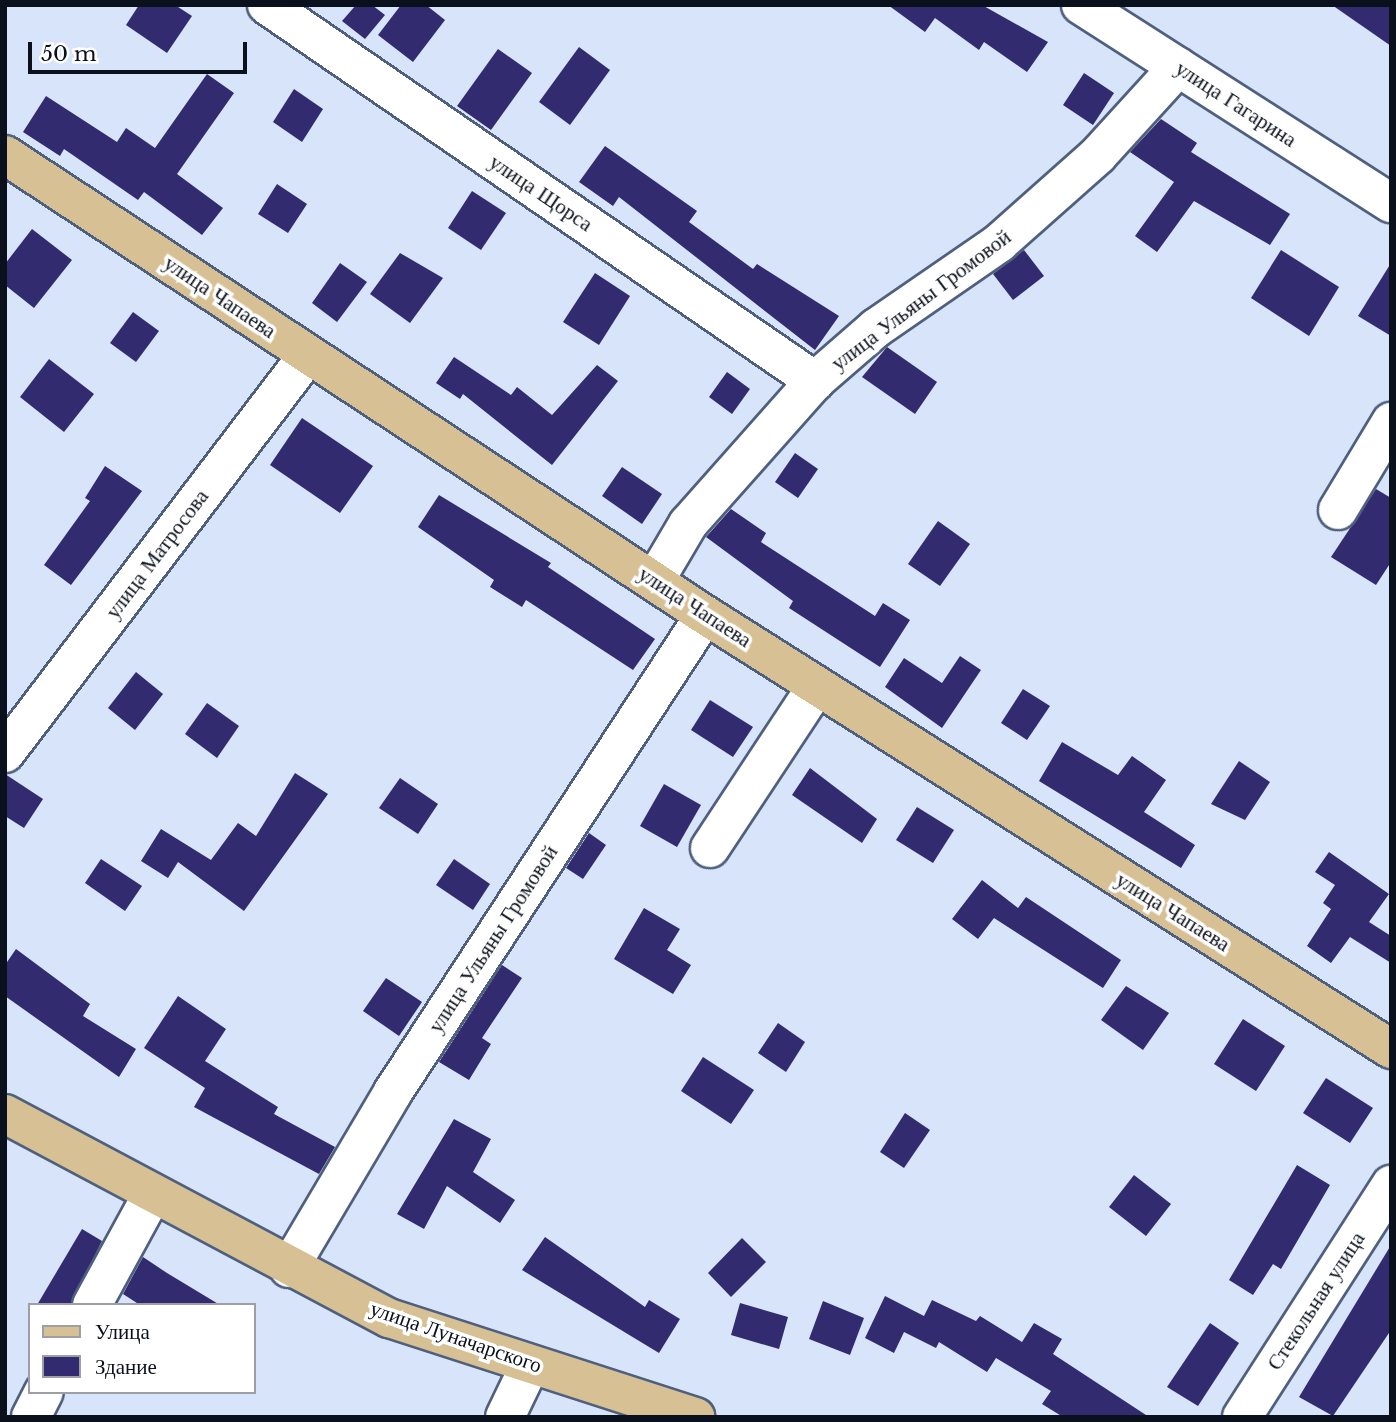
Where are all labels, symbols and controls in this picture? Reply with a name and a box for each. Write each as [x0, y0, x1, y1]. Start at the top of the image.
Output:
scale bar [32, 28, 250, 72]
text: 50 m [41, 41, 96, 67]
street label: улица Гагарина [1171, 56, 1301, 152]
street label: улица Щорса [485, 149, 597, 237]
street label: улица Ульяны Громовой [826, 224, 1016, 376]
street label: улица Чапаева [159, 250, 281, 344]
street label: улица Матросова [100, 484, 214, 624]
street label: улица Чапаева [634, 561, 756, 653]
street label: улица Ульяны Громовой [423, 841, 563, 1037]
street label: улица Чапаева [1111, 867, 1235, 957]
street label: Стекольная улица [1262, 1227, 1370, 1375]
street label: улица Луначарского [367, 1296, 545, 1378]
legend [28, 1303, 256, 1394]
text: Улица [95, 1319, 150, 1345]
text: Здание [95, 1354, 157, 1380]

